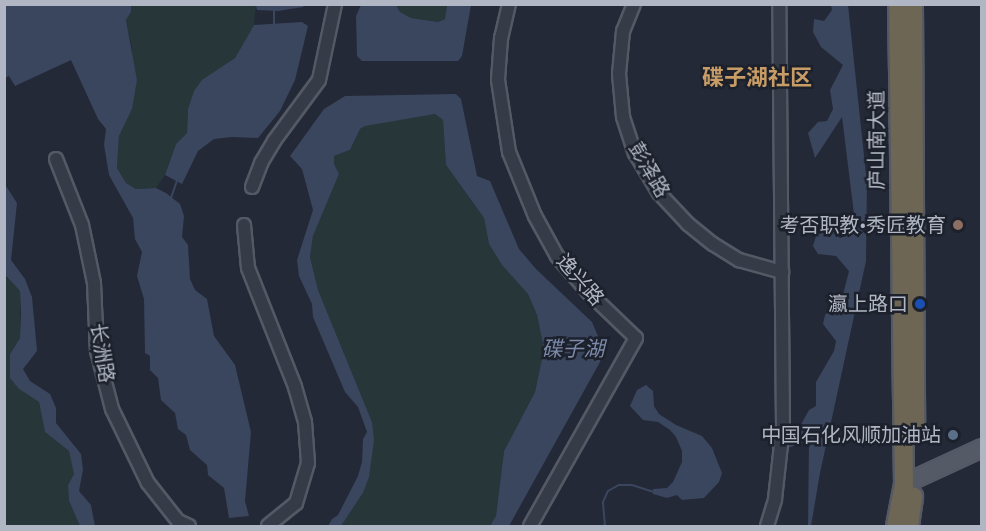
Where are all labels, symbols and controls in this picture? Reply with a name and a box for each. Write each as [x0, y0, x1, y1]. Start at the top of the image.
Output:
district label: 碟子湖社区 [702, 65, 812, 91]
street label: 庐山南大道 [865, 90, 889, 190]
street label: 彭泽路 [624, 138, 674, 202]
place label: 考否职教·秀匠教育 [779, 213, 946, 237]
marker: 考否职教·秀匠教育 [951, 218, 965, 232]
street label: 逸兴路 [551, 249, 609, 311]
place label: 瀛上路口 [828, 292, 908, 316]
marker: 瀛上路口 [913, 297, 927, 311]
street label: 长洲路 [85, 321, 119, 385]
water label: 碟子湖 [542, 336, 604, 362]
place label: 中国石化风顺加油站 [761, 423, 941, 447]
marker: 中国石化风顺加油站 [946, 428, 960, 442]

